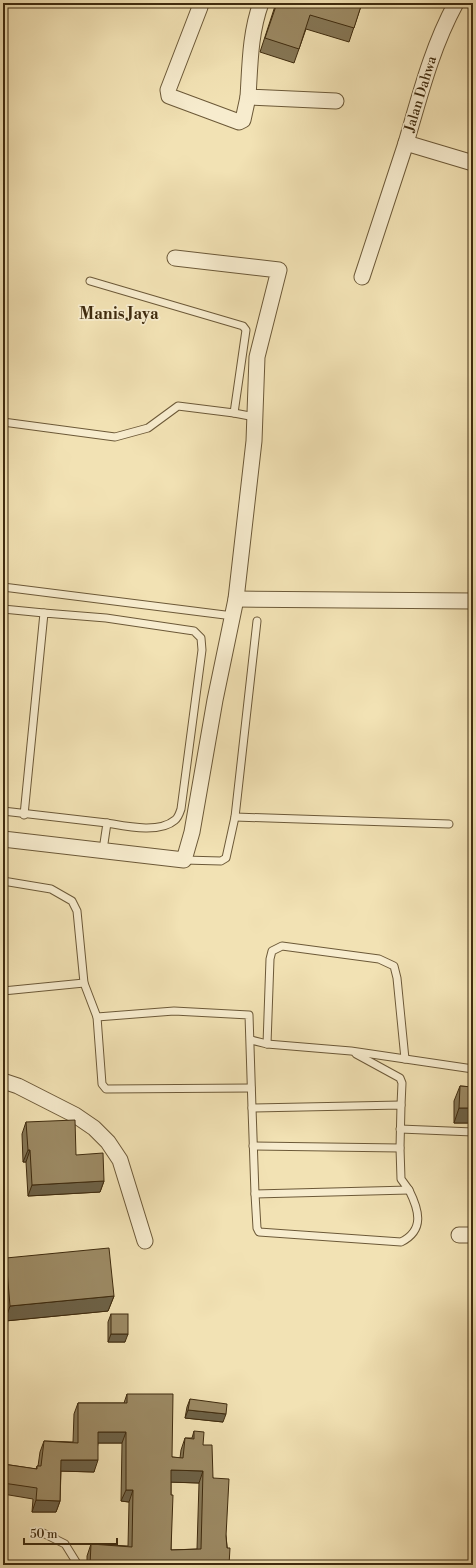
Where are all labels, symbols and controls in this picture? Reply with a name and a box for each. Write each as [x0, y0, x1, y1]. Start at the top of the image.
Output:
street label: Jalan Dahwa [401, 53, 441, 135]
district label: Manis Jaya [79, 304, 159, 324]
scale bar [24, 1520, 117, 1546]
text: 50 m [30, 1527, 58, 1542]

